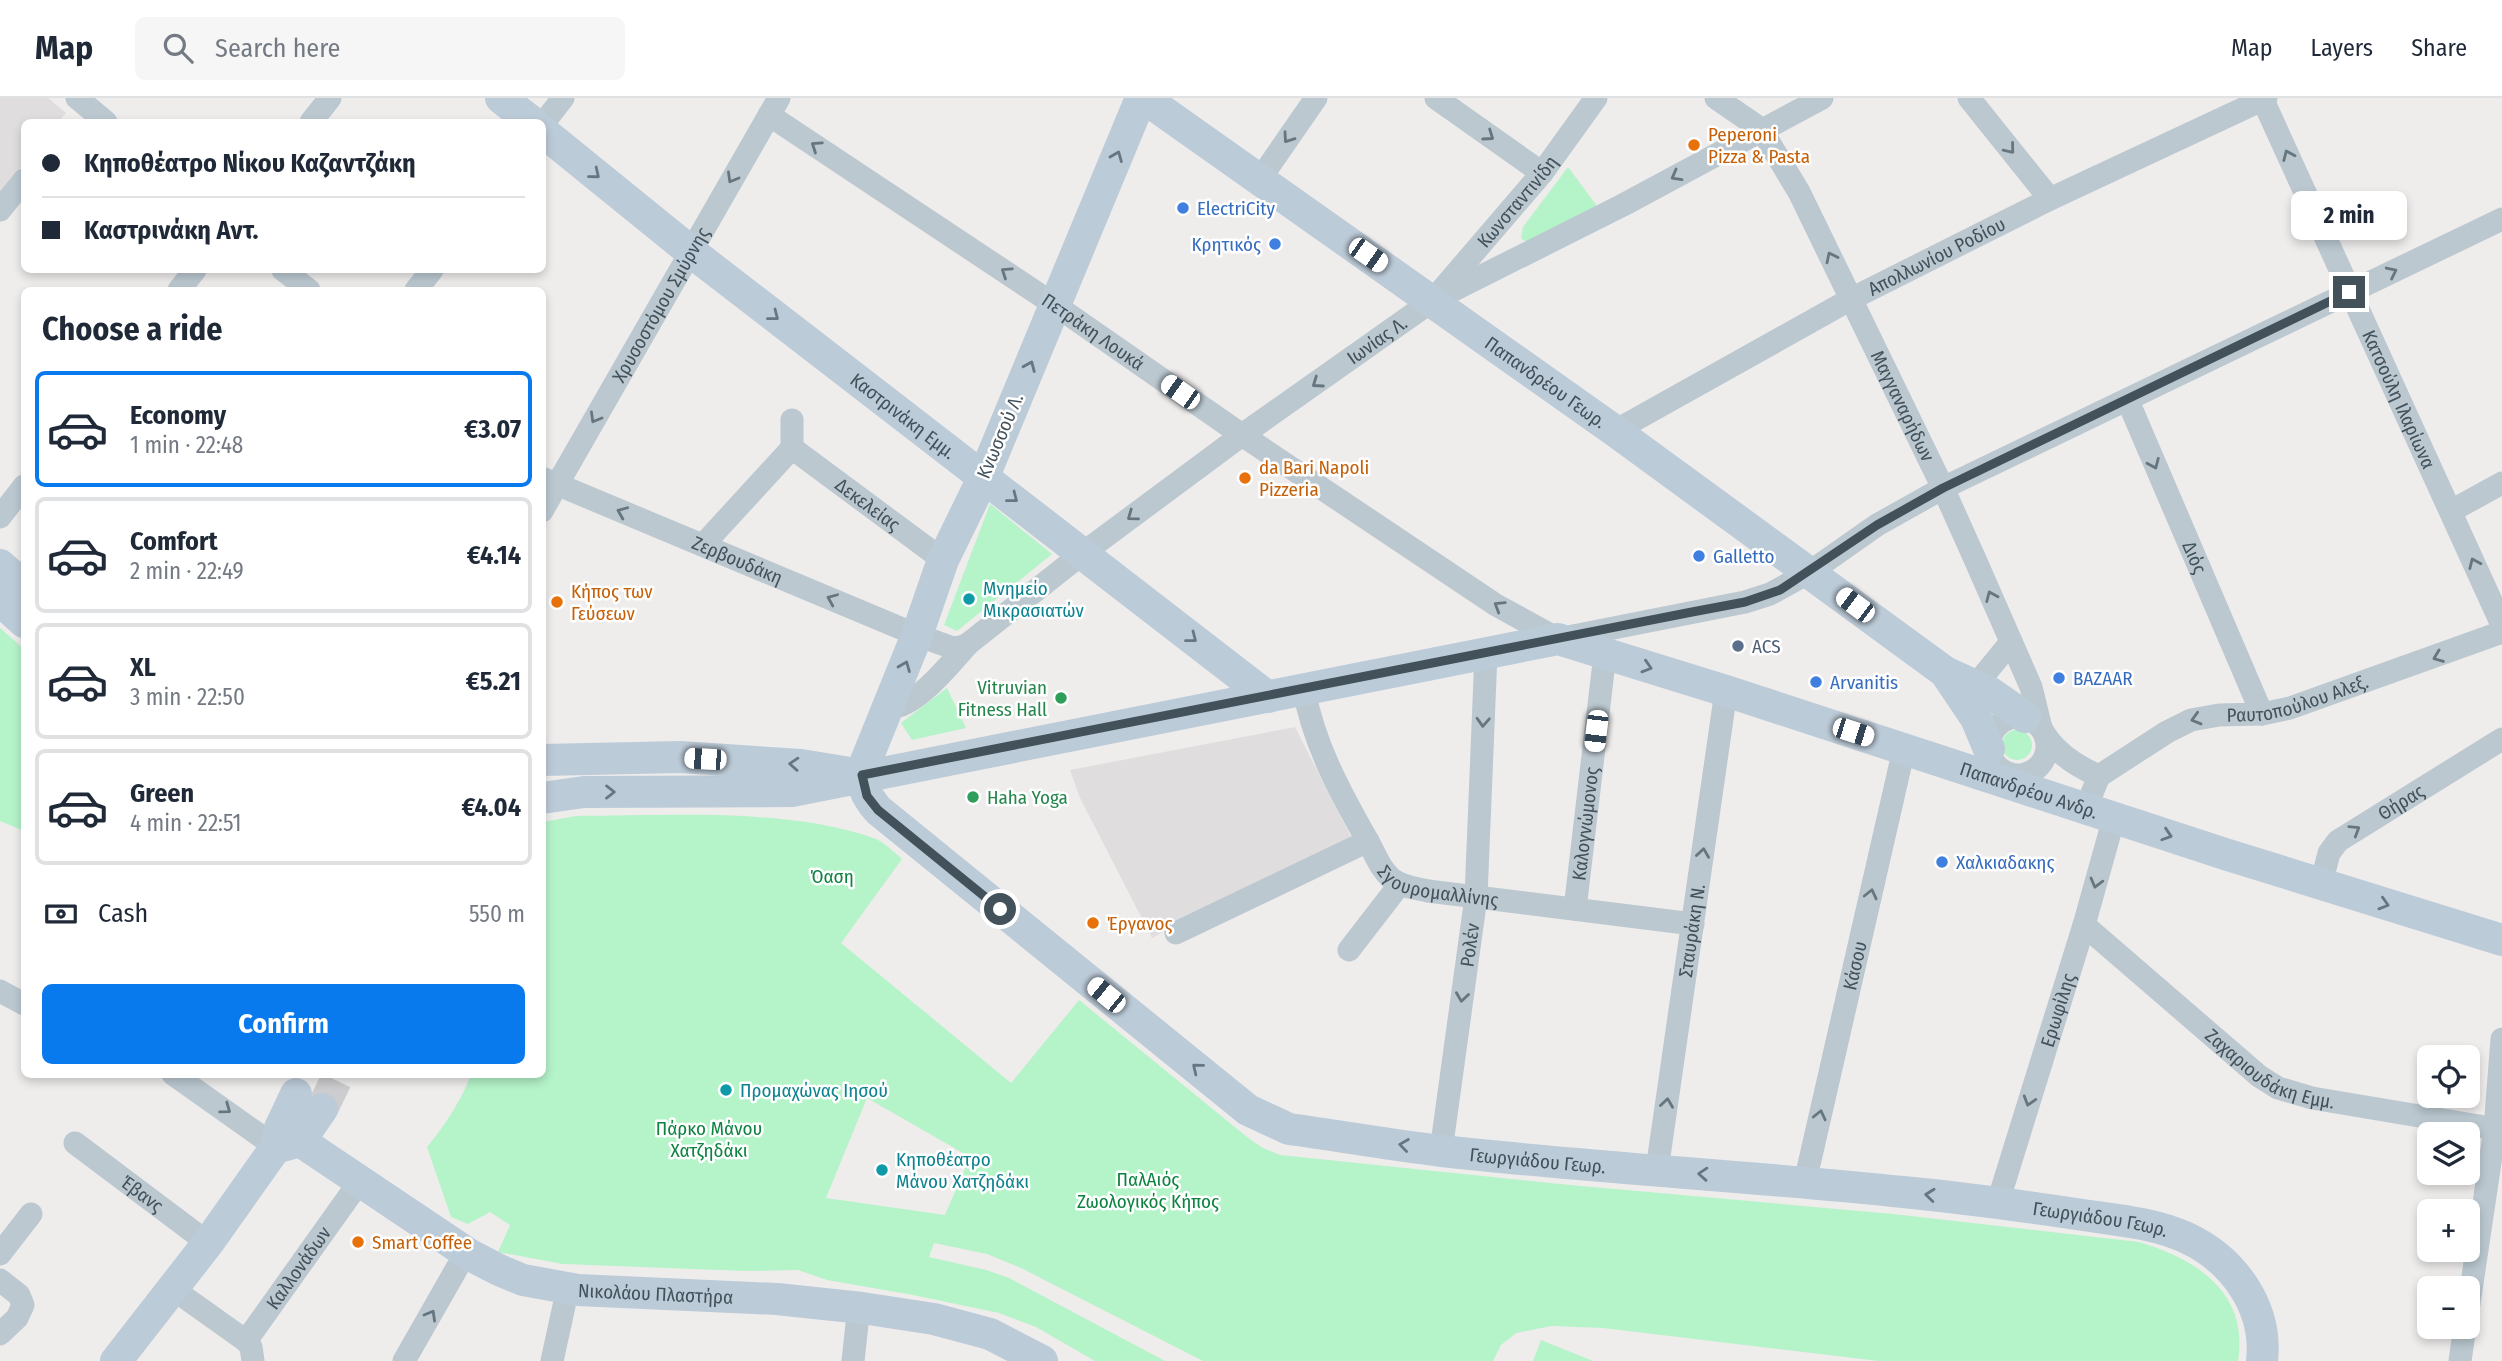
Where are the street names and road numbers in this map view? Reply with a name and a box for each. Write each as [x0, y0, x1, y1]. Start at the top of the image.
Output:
street label: Κωνσταντινίδη [1472, 151, 1562, 252]
street label: Απολλωνίου Ροδίου [1864, 212, 2009, 300]
street label: Χρυσοστόμου Σμύρνης [607, 223, 714, 386]
street label: Πετράκη Λουκά [1038, 288, 1149, 375]
street label: Ιωνίας Λ. [1342, 311, 1411, 369]
street label: Κατσούλη Ιλαρίωνα [2358, 326, 2441, 472]
street label: Παπανδρέου Γεωρ. [1481, 331, 1611, 433]
street label: Μαγγαναρήδων [1866, 347, 1940, 466]
street label: Καστρινάκη Εμμ. [846, 368, 961, 463]
street label: Κνωσσού Λ. [972, 390, 1028, 482]
street label: Δεκελείας [831, 473, 905, 536]
street label: Ζερβουδάκη [689, 531, 786, 589]
street label: Διός [2178, 538, 2212, 577]
street label: Ραυτοπούλου Αλεξ. [2226, 669, 2371, 726]
street label: Παπανδρέου Ανδρ. [1957, 757, 2101, 823]
street label: Καλογνώμονος [1567, 766, 1603, 882]
street label: Θήρας [2374, 779, 2428, 825]
street label: Σγουρομαλλίνης [1373, 861, 1500, 911]
street label: Σταυράκη Ν. [1673, 882, 1710, 979]
street label: Ρολέν [1455, 921, 1484, 968]
street label: Κάσου [1838, 939, 1871, 992]
street label: Ερωφίλης [2035, 970, 2080, 1050]
street label: Ζαχαριουδάκη Εμμ. [2201, 1024, 2336, 1113]
street label: Γεωργιάδου Γεωρ. [1468, 1143, 1607, 1178]
street label: Έβανς [116, 1170, 168, 1217]
street label: Γεωργιάδου Γεωρ. [2031, 1196, 2171, 1242]
street label: Καλλονάδων [261, 1221, 336, 1314]
street label: Νικολάου Πλαστήρα [578, 1279, 734, 1309]

